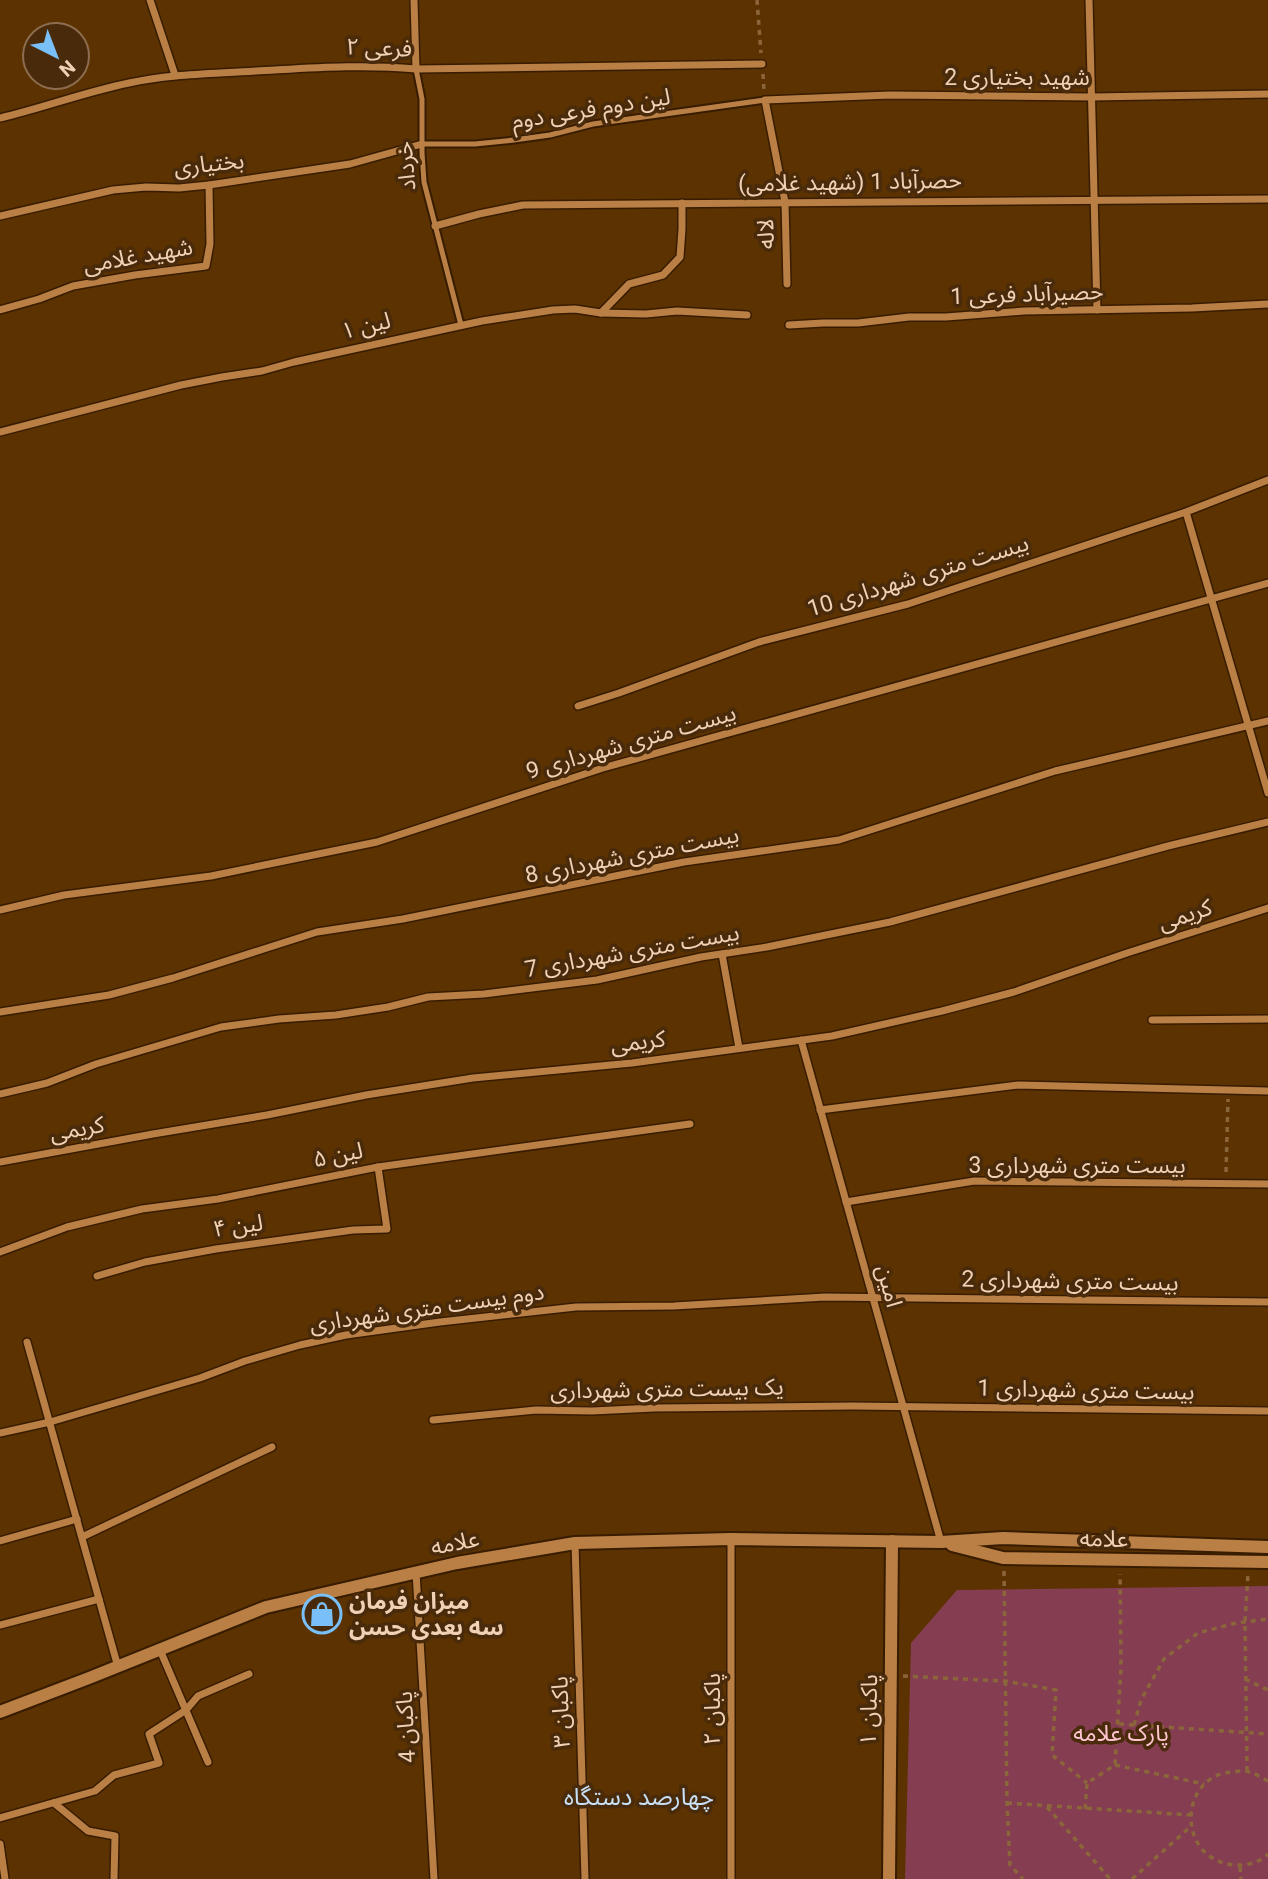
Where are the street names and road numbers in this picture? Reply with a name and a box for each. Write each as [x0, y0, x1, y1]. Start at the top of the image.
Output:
street label: ۲ فرعی [345, 33, 413, 63]
street label: شهید بختیاری 2 [944, 64, 1090, 91]
street label: لین دوم فرعی دوم [510, 83, 673, 139]
street label: خرداد [390, 140, 422, 192]
street label: بختیاری [172, 147, 246, 181]
street label: حصرآباد 1 (شهید غلامی) [738, 167, 962, 197]
street label: لاله [752, 218, 780, 250]
street label: شهید غلامی [81, 233, 195, 279]
street label: حصیرآباد فرعی 1 [950, 278, 1104, 310]
street label: لین ۱ [338, 307, 394, 345]
street label: بیست متری شهرداری 10 [804, 529, 1032, 623]
street label: بیست متری شهرداری 9 [523, 699, 739, 785]
street label: بیست متری شهرداری 8 [523, 821, 741, 889]
street label: کریمی [1155, 894, 1216, 936]
street label: بیست متری شهرداری 7 [523, 919, 741, 983]
street label: کریمی [609, 1025, 667, 1059]
street label: کریمی [48, 1111, 107, 1147]
street label: لین ۵ [311, 1137, 365, 1173]
street label: بیست متری شهرداری 3 [968, 1152, 1186, 1179]
street label: لین ۴ [211, 1209, 265, 1243]
street label: امین [870, 1262, 908, 1310]
street label: بیست متری شهرداری 2 [961, 1266, 1179, 1296]
street label: دوم بیست متری شهرداری [308, 1278, 547, 1342]
street label: یک بیست متری شهرداری [550, 1373, 784, 1405]
street label: بیست متری شهرداری 1 [977, 1375, 1195, 1405]
street label: علامه [429, 1525, 481, 1561]
street label: علامه [1079, 1525, 1129, 1553]
street label: پاکبان ۲ [699, 1673, 727, 1745]
street label: پاکبان ۱ [855, 1674, 884, 1746]
street label: پاکبان ۳ [546, 1675, 577, 1749]
street label: پاکبان 4 [391, 1690, 423, 1764]

